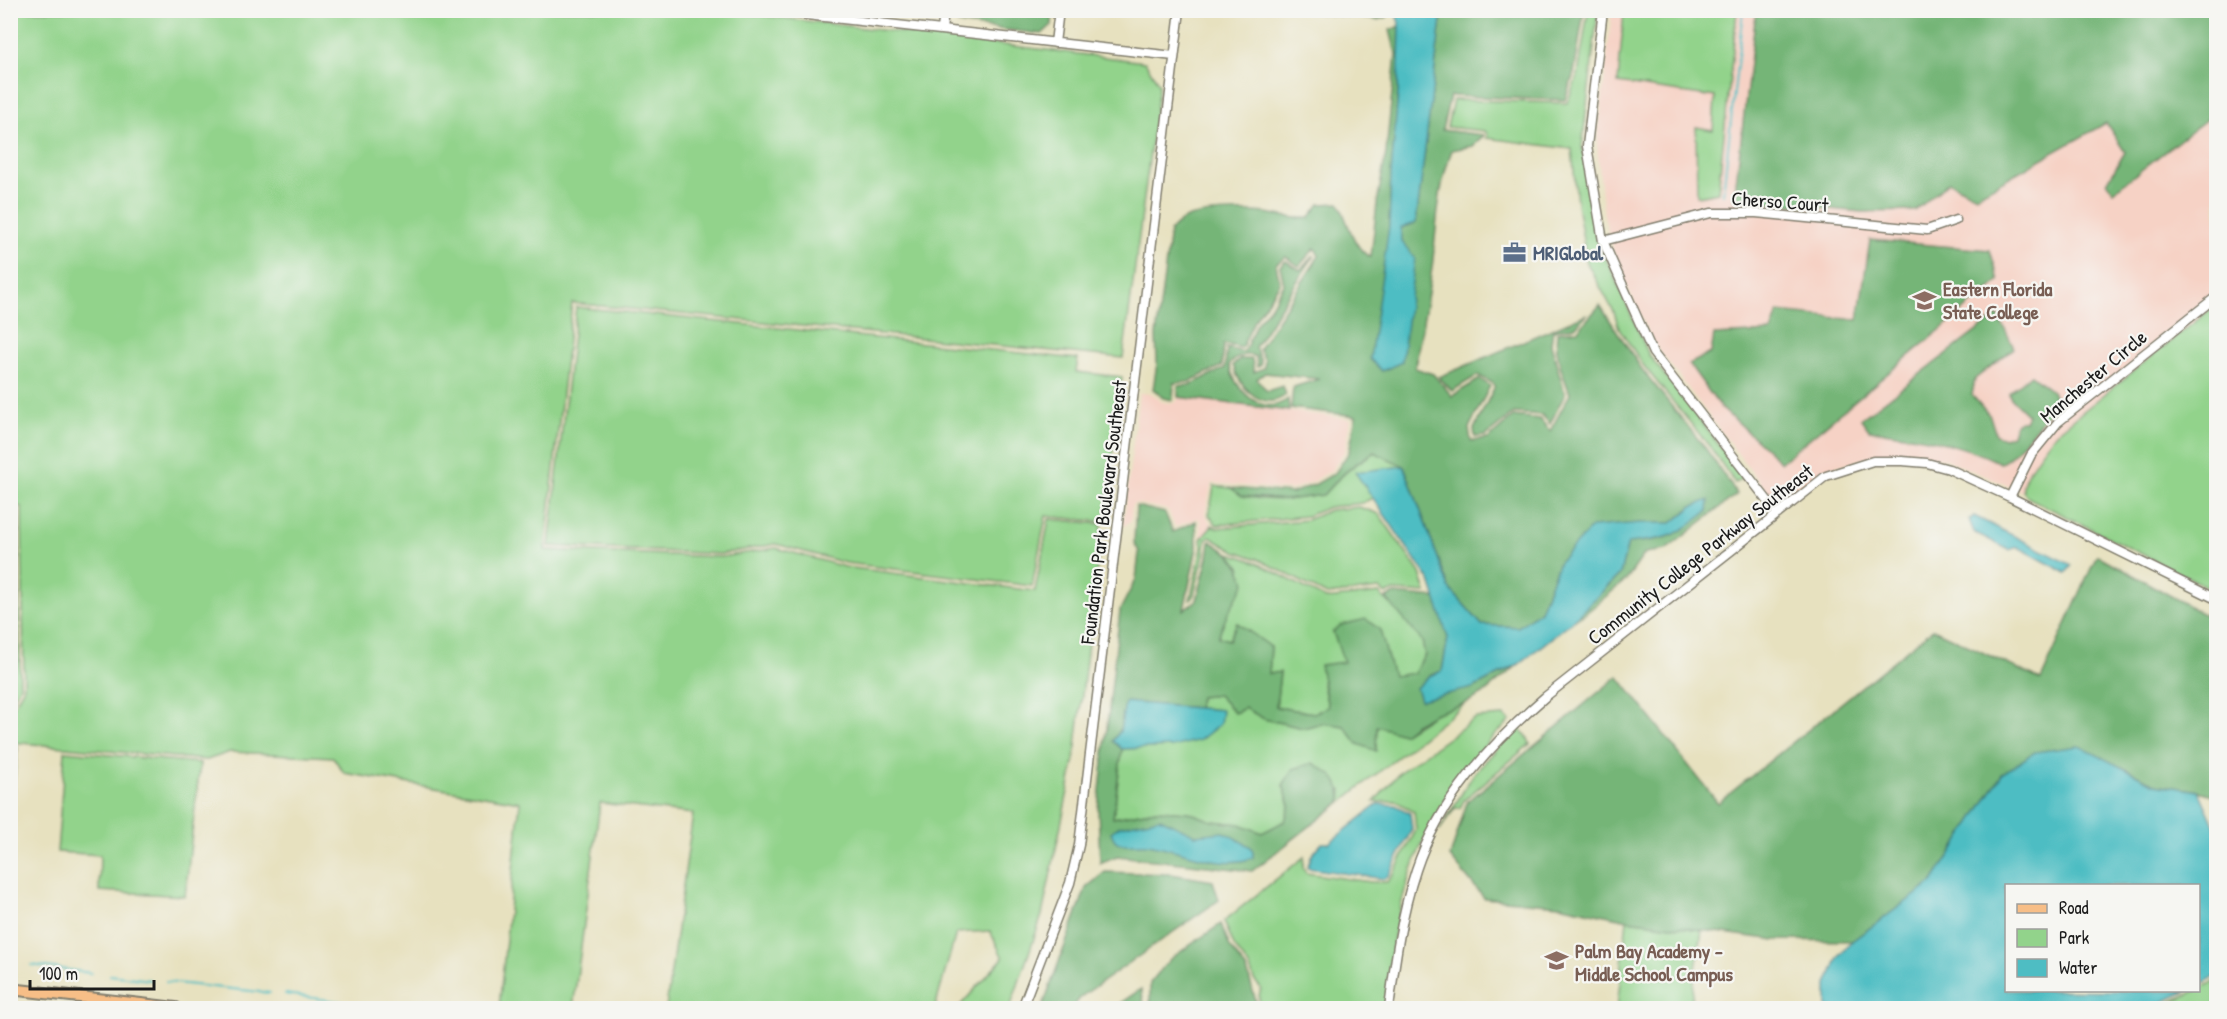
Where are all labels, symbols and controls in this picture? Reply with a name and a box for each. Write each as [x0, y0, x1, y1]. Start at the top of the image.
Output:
street label: Cherso Court [1731, 184, 1830, 218]
office icon: MRIGlobal [1502, 239, 1528, 265]
place label: MRIGlobal [1533, 239, 1604, 266]
place label: Eastern Florida State College [1943, 275, 2052, 326]
school or university icon: Eastern Florida State College [1912, 287, 1938, 313]
street label: Manchester Circle [2034, 323, 2152, 429]
street label: Foundation Park Boulevard Southeast [1073, 377, 1133, 646]
street label: Community College Parkway Southeast [1582, 457, 1819, 651]
legend [2005, 884, 2200, 992]
text: Road [2059, 895, 2089, 920]
text: Park [2059, 925, 2090, 950]
place label: Palm Bay Academy - Middle School Campus [1575, 937, 1733, 988]
school or university icon: Palm Bay Academy - Middle School Campus [1544, 948, 1570, 974]
scale bar [30, 953, 154, 991]
text: Water [2059, 955, 2097, 980]
text: 100 m [39, 961, 78, 986]

